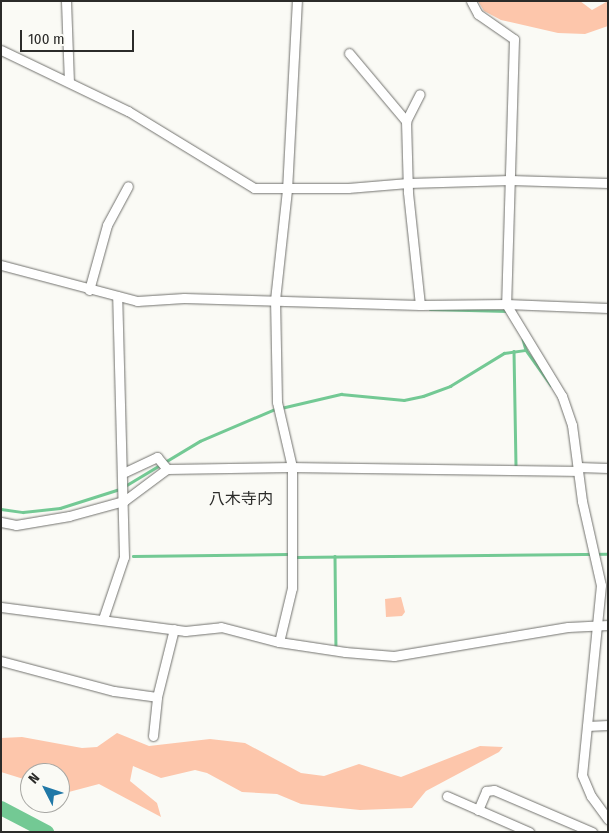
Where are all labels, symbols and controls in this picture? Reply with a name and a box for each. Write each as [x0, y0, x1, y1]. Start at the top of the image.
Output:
scale bar [22, 20, 136, 52]
text: 100 m [28, 30, 65, 48]
district label: 八木寺内 [209, 489, 273, 509]
north arrow [20, 763, 70, 813]
text: N [25, 770, 43, 787]

